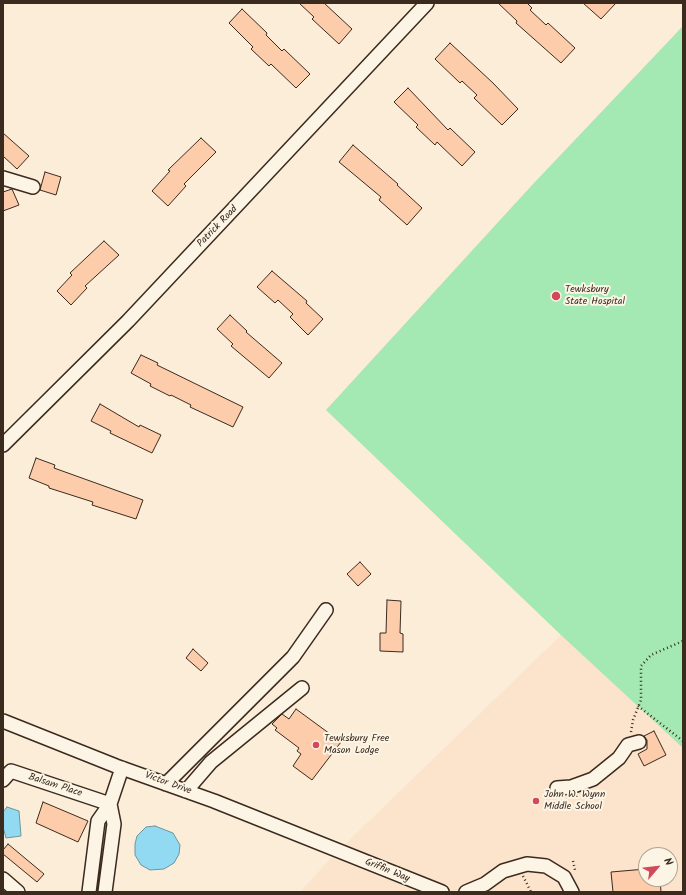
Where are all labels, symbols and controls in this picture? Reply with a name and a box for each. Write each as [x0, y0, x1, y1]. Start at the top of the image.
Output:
street label: Patrick Road [195, 204, 241, 250]
place label: Tewksbury State Hospital [565, 284, 625, 308]
marker: Tewksbury State Hospital [550, 290, 562, 302]
place label: Tewksbury Free Mason Lodge [324, 733, 389, 756]
marker: Tewksbury Free Mason Lodge [311, 740, 321, 750]
street label: Victor Drive [143, 770, 193, 798]
street label: Balsam Place [27, 772, 83, 800]
place label: John W. Wynn Middle School [544, 789, 605, 812]
marker: John W. Wynn Middle School [531, 796, 541, 806]
north arrow [638, 847, 678, 887]
text: N [658, 855, 677, 869]
street label: Griffin Way [363, 857, 411, 885]

